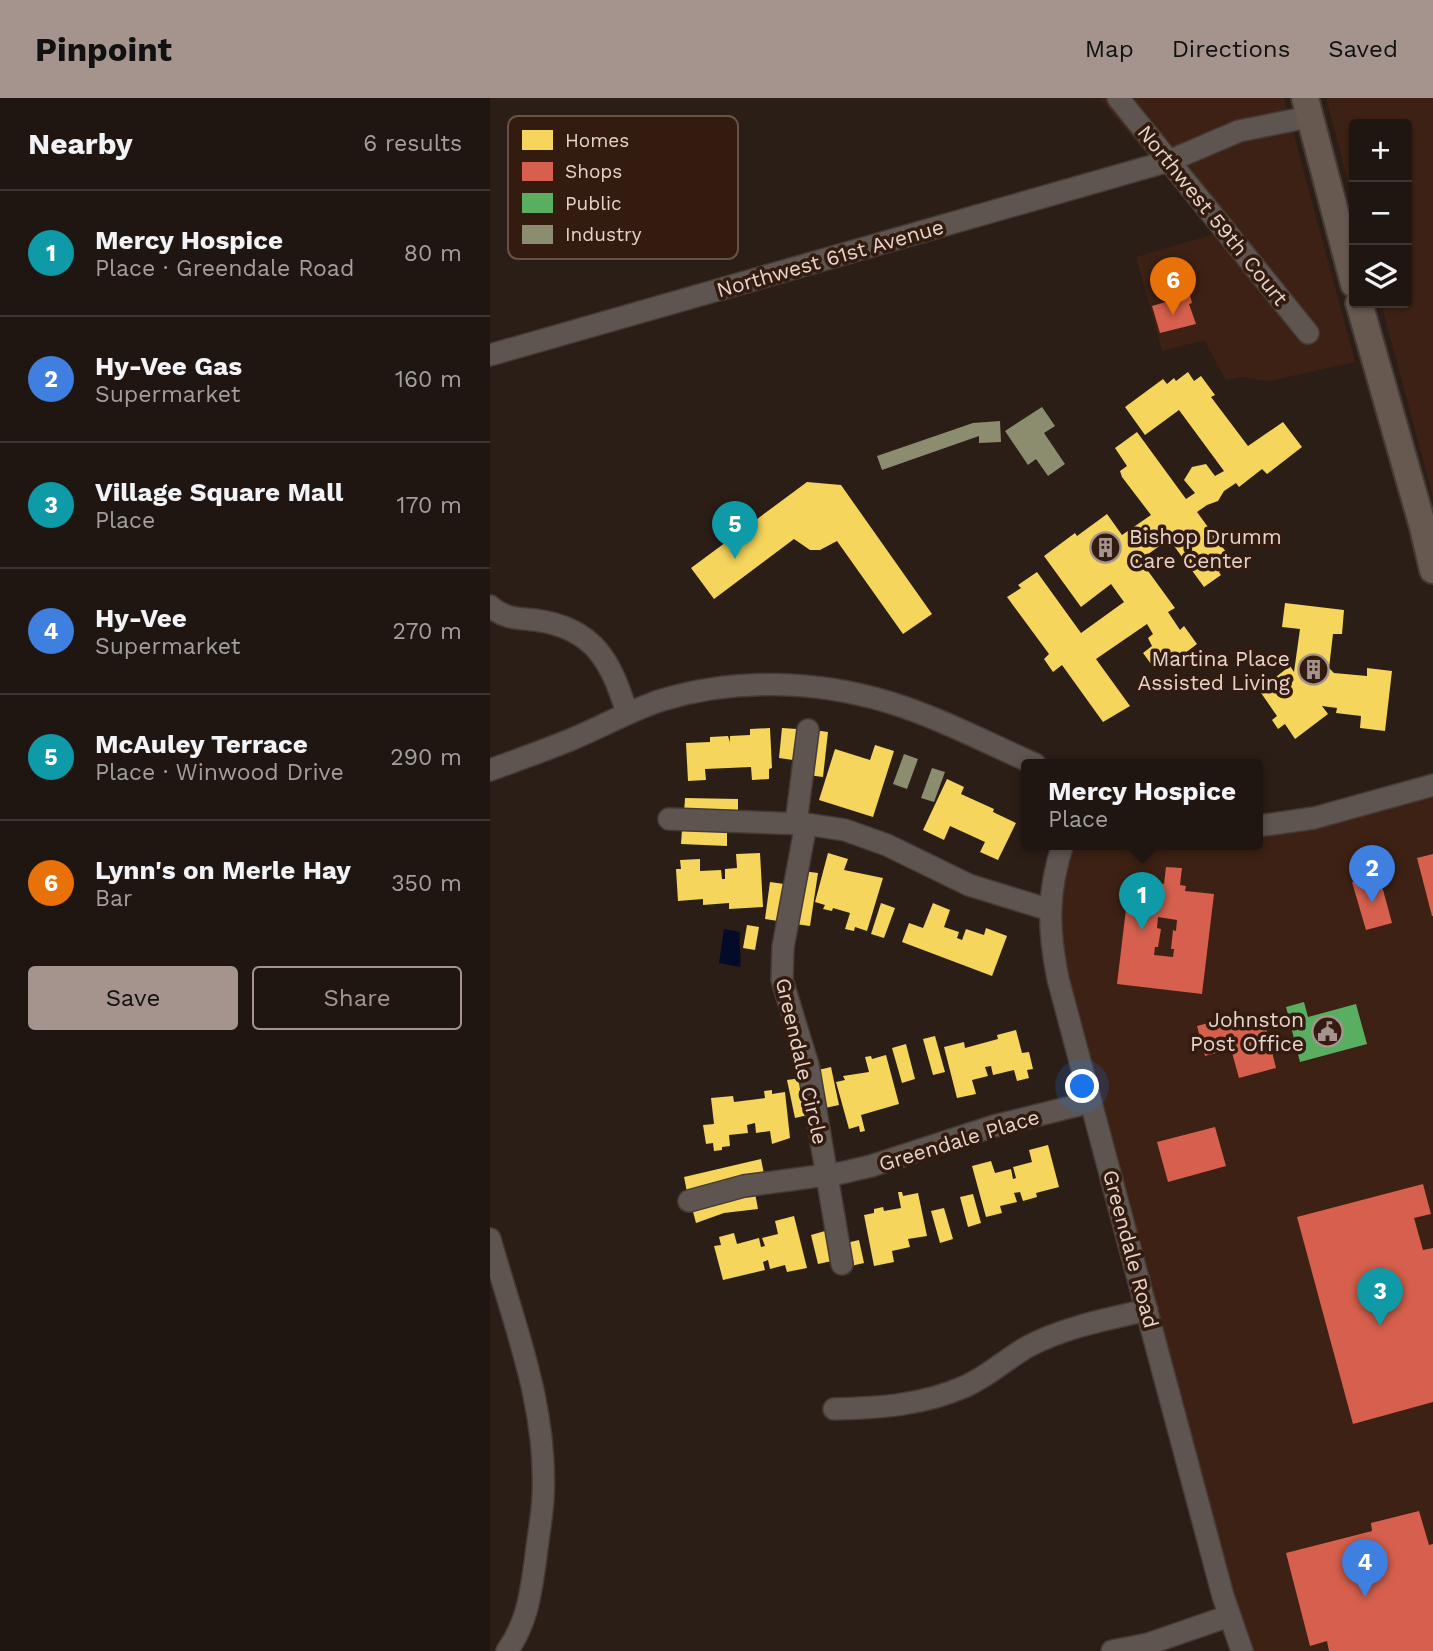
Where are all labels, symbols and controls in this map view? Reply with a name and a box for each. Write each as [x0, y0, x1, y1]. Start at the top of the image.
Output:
text: Pinpoint [35, 30, 172, 69]
text: Map [1085, 35, 1134, 63]
text: Directions [1172, 35, 1290, 63]
text: Saved [1328, 35, 1398, 63]
legend [508, 116, 738, 259]
map controls [1349, 119, 1412, 308]
button: + [1349, 119, 1412, 182]
street label: Northwest 59th Court [1133, 120, 1294, 310]
text: Nearby [28, 126, 133, 161]
text: Homes [565, 129, 629, 152]
text: 6 results [363, 130, 462, 157]
text: Shops [565, 160, 622, 183]
button: − [1349, 182, 1412, 245]
text: Public [565, 192, 622, 215]
street label: Northwest 61st Avenue [714, 214, 946, 302]
text: Industry [565, 223, 642, 246]
text: Mercy Hospice [95, 225, 283, 255]
text: 1 [46, 240, 56, 267]
text: 80 m [404, 240, 462, 267]
button: layers [1349, 245, 1412, 308]
text: Place · Greendale Road [95, 255, 354, 282]
pin: 6 [1150, 257, 1196, 315]
text: Hy-Vee Gas [95, 351, 242, 381]
text: 2 [44, 366, 58, 393]
text: 160 m [395, 366, 462, 393]
text: Supermarket [95, 381, 240, 408]
text: Village Square Mall [95, 477, 343, 507]
text: 3 [44, 492, 58, 519]
text: 170 m [397, 492, 462, 519]
pin: 5 [712, 501, 758, 559]
text: Place [95, 507, 155, 534]
place label: Bishop Drumm Care Center [1129, 524, 1282, 573]
building icon: Bishop Drumm Care Center [1089, 531, 1123, 565]
text: Hy-Vee [95, 603, 187, 633]
text: 4 [44, 618, 58, 645]
text: 270 m [393, 618, 462, 645]
text: Supermarket [95, 633, 240, 660]
place label: Martina Place Assisted Living [1137, 646, 1291, 695]
building icon: Martina Place Assisted Living [1296, 653, 1330, 687]
text: McAuley Terrace [95, 729, 308, 759]
text: 5 [44, 744, 58, 771]
text: 290 m [390, 744, 462, 771]
text: Place · Winwood Drive [95, 759, 344, 786]
popup [1021, 759, 1263, 850]
text: Mercy Hospice [1048, 776, 1236, 806]
text: Place [1048, 806, 1108, 833]
pin: 2 [1349, 845, 1395, 903]
text: Lynn's on Merle Hay [95, 855, 351, 885]
text: 6 [44, 870, 58, 897]
text: 350 m [391, 870, 462, 897]
pin: 1 [1119, 872, 1165, 930]
text: Bar [95, 885, 132, 912]
button: Save [28, 966, 238, 1030]
button: Share [252, 966, 462, 1030]
street label: Greendale Circle [771, 975, 833, 1147]
place label: Johnston Post Office [1190, 1007, 1304, 1056]
public building icon: Johnston Post Office [1310, 1014, 1344, 1048]
your location [1065, 1069, 1099, 1103]
street label: Greendale Place [876, 1104, 1042, 1176]
street label: Greendale Road [1098, 1167, 1164, 1331]
pin: 3 [1357, 1268, 1403, 1326]
pin: 4 [1342, 1539, 1388, 1597]

